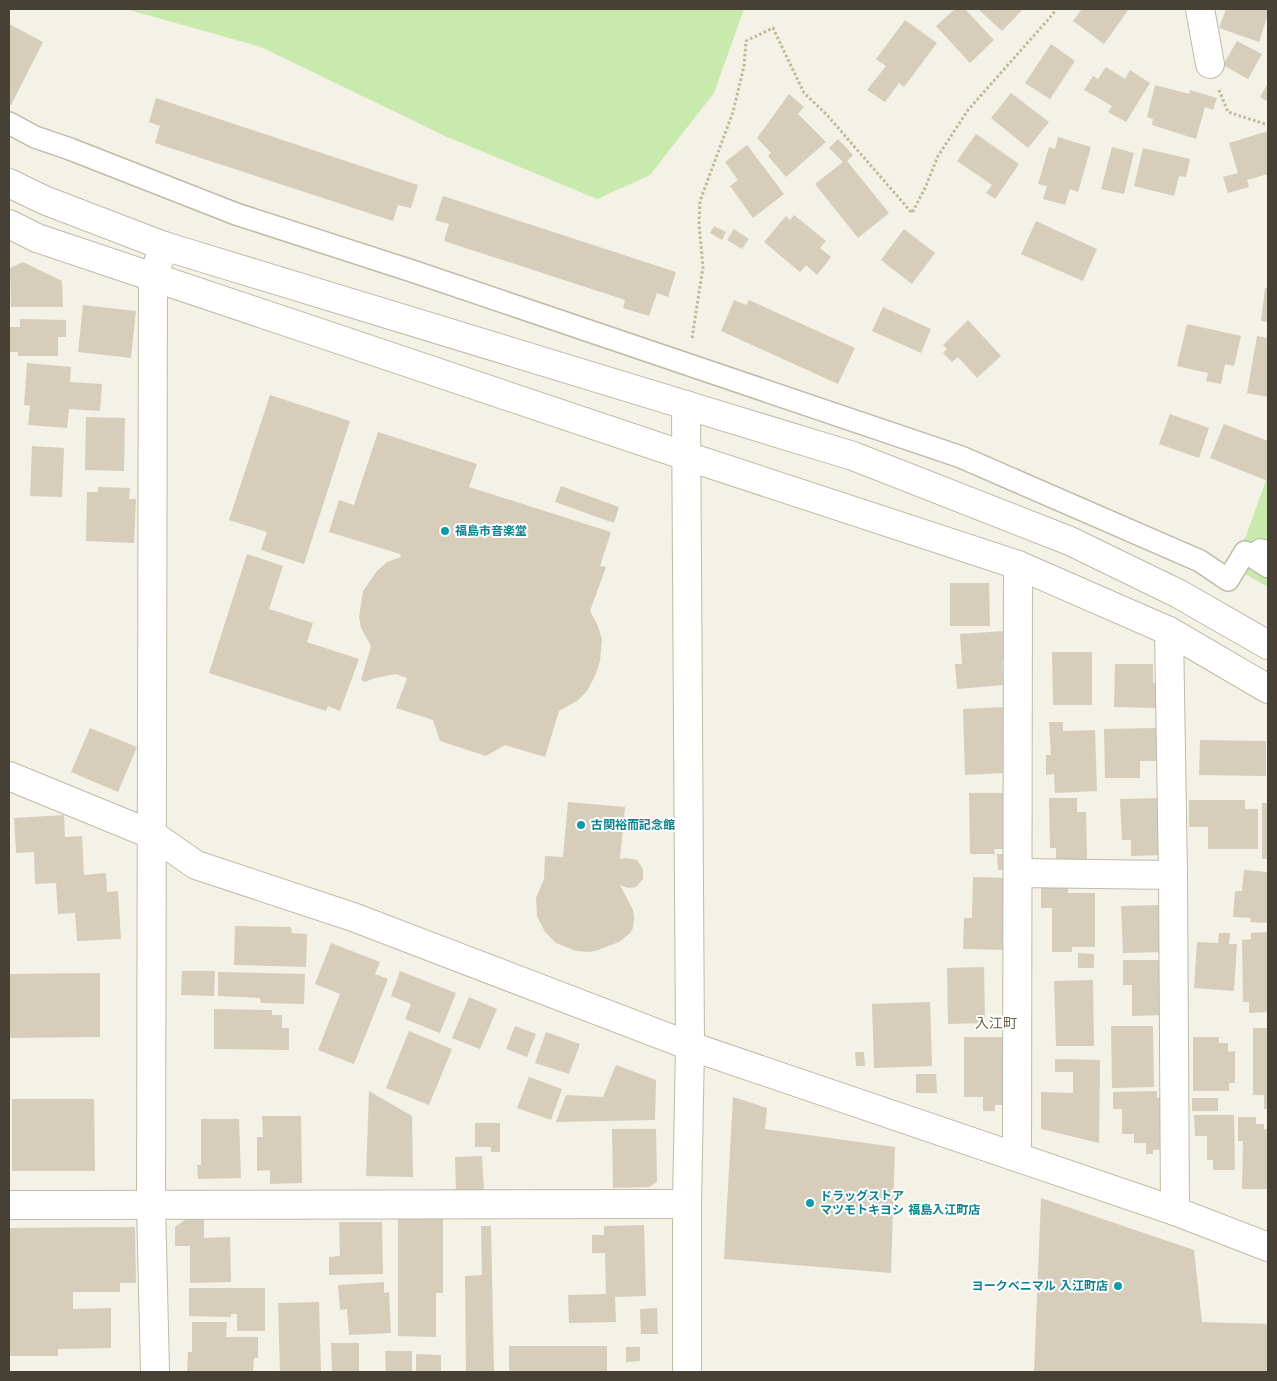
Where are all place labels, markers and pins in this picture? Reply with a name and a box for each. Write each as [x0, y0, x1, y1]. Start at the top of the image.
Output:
place label: 福島市音楽堂 [455, 524, 527, 538]
marker: 福島市音楽堂 [439, 525, 451, 537]
place label: 古関裕而記念館 [591, 818, 675, 832]
marker: 古関裕而記念館 [575, 819, 587, 831]
place label: ドラッグストア マツモトキヨシ 福島入江町店 [820, 1189, 980, 1217]
marker: ドラッグストア マツモトキヨシ 福島入江町店 [804, 1197, 816, 1209]
place label: ヨークベニマル 入江町店 [972, 1279, 1108, 1293]
marker: ヨークベニマル 入江町店 [1112, 1280, 1124, 1292]

